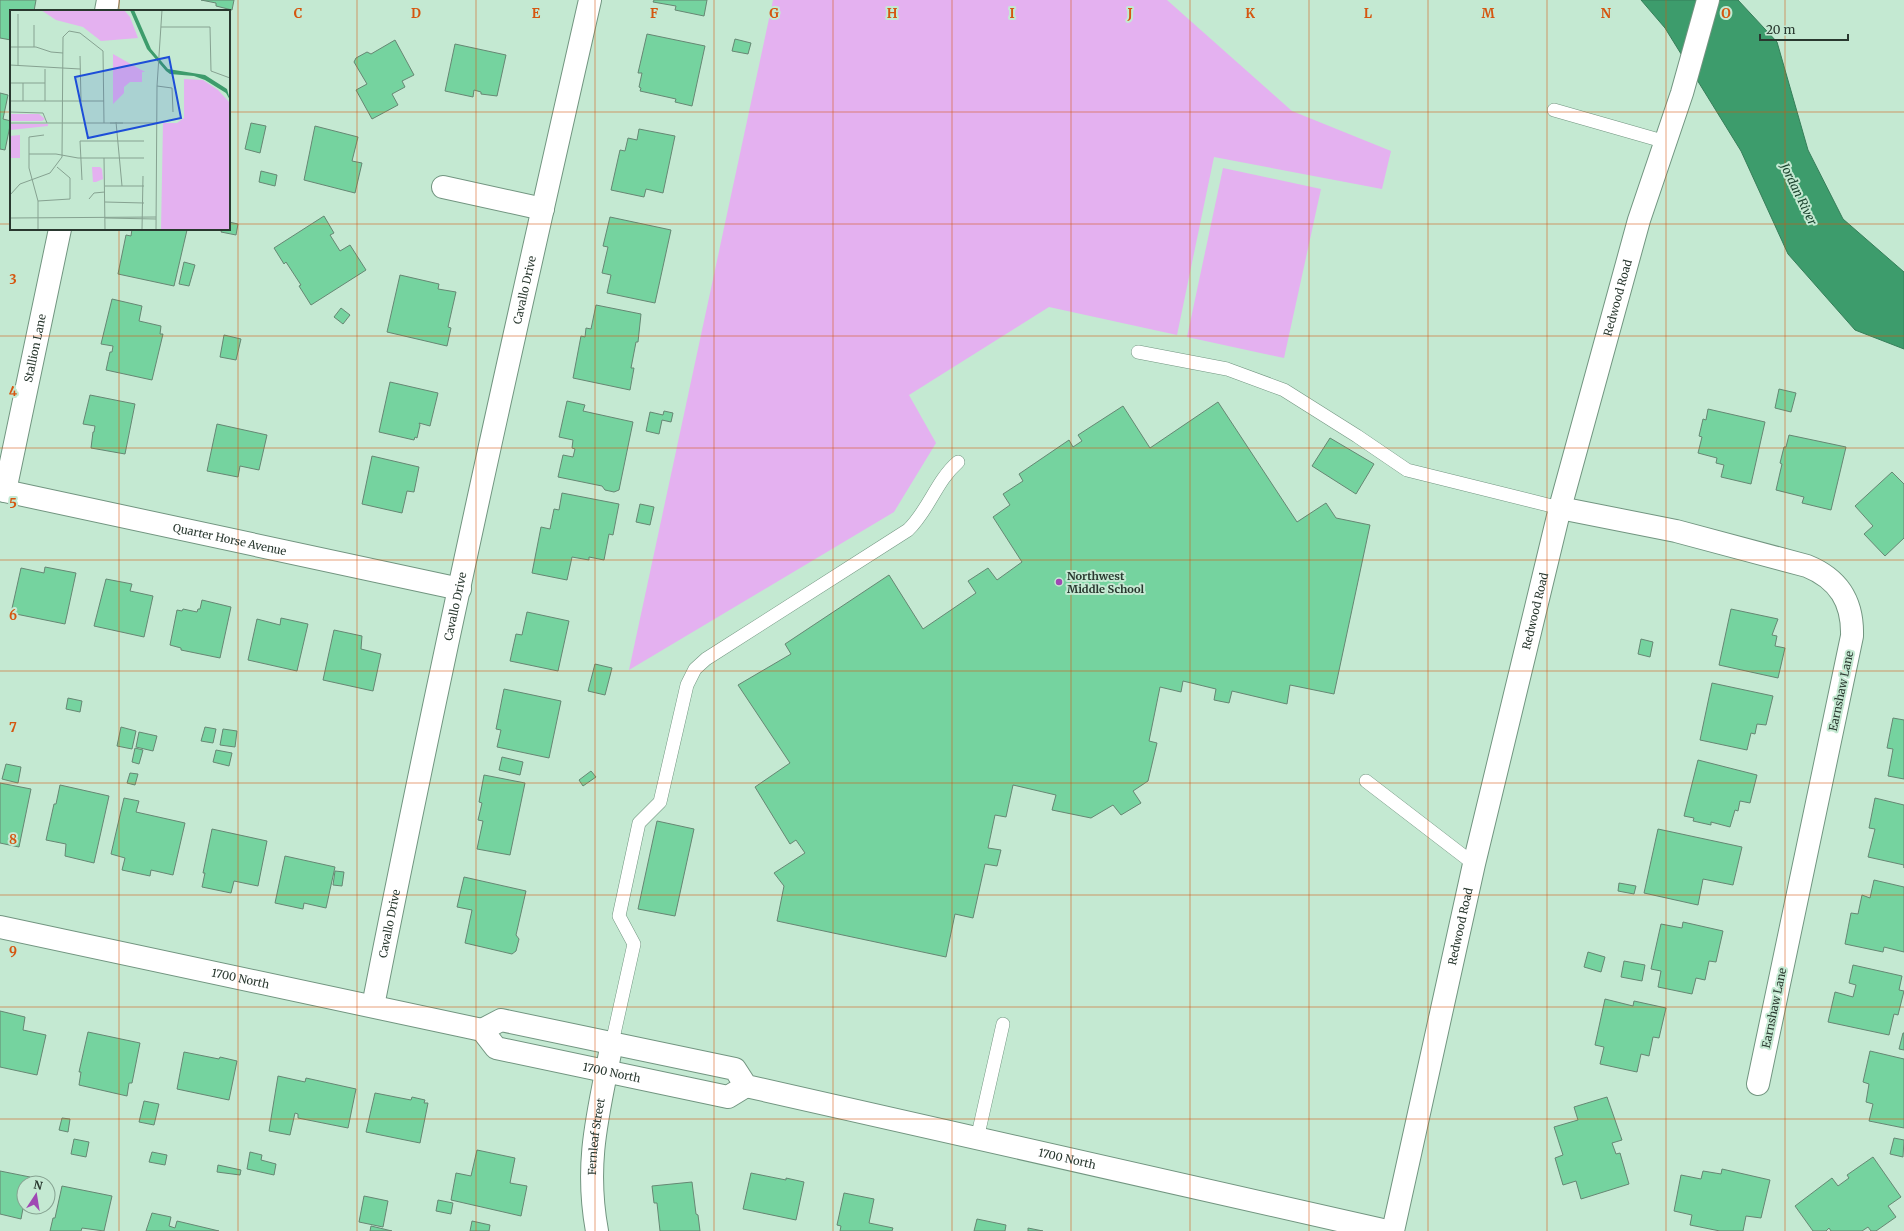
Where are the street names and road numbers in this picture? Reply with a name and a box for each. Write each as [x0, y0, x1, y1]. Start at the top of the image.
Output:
street label: Cavallo Drive [510, 254, 539, 325]
street label: Redwood Road [1600, 258, 1635, 338]
street label: Stallion Lane [21, 312, 49, 384]
street label: Quarter Horse Avenue [172, 520, 288, 559]
street label: Cavallo Drive [441, 571, 469, 642]
street label: Redwood Road [1519, 571, 1551, 651]
street label: Earnshaw Lane [1826, 649, 1856, 732]
street label: Redwood Road [1445, 886, 1476, 966]
street label: Cavallo Drive [376, 888, 403, 959]
street label: 1700 North [210, 965, 271, 992]
street label: Earnshaw Lane [1759, 966, 1789, 1049]
street label: 1700 North [582, 1060, 643, 1085]
street label: Fernleaf Street [585, 1096, 608, 1175]
street label: 1700 North [1037, 1145, 1098, 1172]

